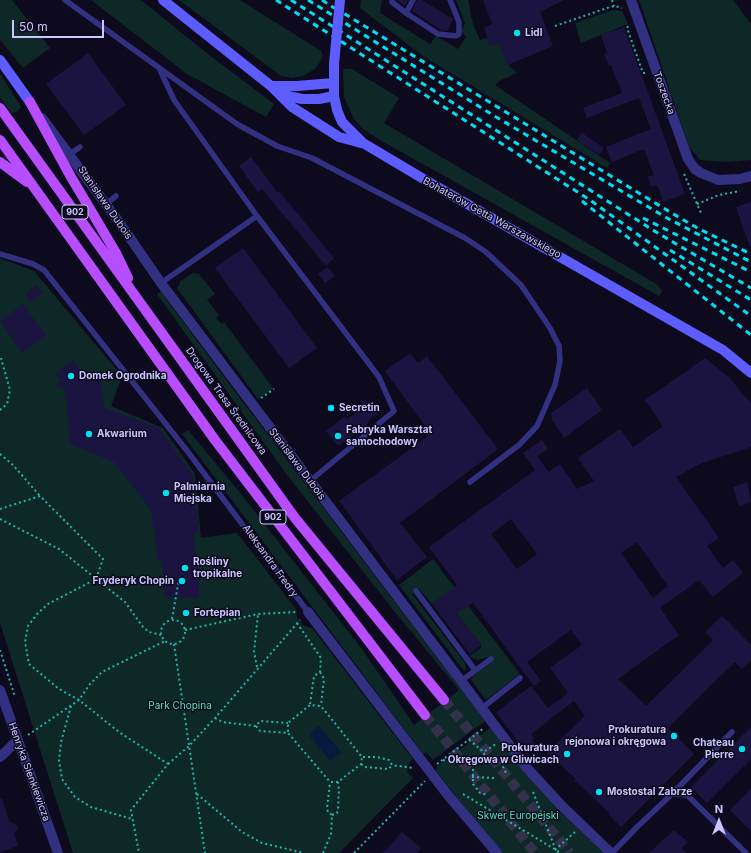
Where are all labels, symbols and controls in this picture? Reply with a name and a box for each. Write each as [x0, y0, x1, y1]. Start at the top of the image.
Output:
scale bar [14, 12, 106, 38]
text: 50 m [19, 19, 48, 34]
place label: Lidl [525, 27, 542, 39]
marker: Lidl [512, 28, 522, 38]
street label: Toszecka [651, 70, 677, 116]
street label: Stanisława Dubois [75, 164, 135, 242]
street label: Bohaterów Getta Warszawskiego [421, 175, 563, 261]
road number: 902 [62, 205, 88, 219]
street label: Drogowa Trasa Średnicowa [183, 345, 269, 457]
place label: Domek Ogrodnika [79, 370, 166, 382]
marker: Domek Ogrodnika [66, 371, 76, 381]
place label: Secretin [339, 402, 380, 414]
marker: Secretin [326, 403, 336, 413]
place label: Fabryka Warsztat samochodowy [346, 424, 432, 448]
street label: Stanisława Dubois [266, 426, 328, 502]
place label: Akwarium [97, 428, 147, 440]
marker: Akwarium [84, 429, 94, 439]
marker: Fabryka Warsztat samochodowy [333, 431, 343, 441]
place label: Palmiarnia Miejska [174, 481, 225, 504]
marker: Palmiarnia Miejska [161, 488, 171, 498]
road number: 902 [260, 510, 286, 524]
street label: Aleksandra Fredry [240, 522, 300, 600]
place label: Rośliny tropikalne [193, 556, 242, 580]
marker: Rośliny tropikalne [180, 563, 190, 573]
place label: Fryderyk Chopin [93, 575, 174, 587]
marker: Fryderyk Chopin [177, 576, 187, 586]
place label: Fortepian [194, 607, 241, 619]
marker: Fortepian [181, 608, 191, 618]
park label: Park Chopina [148, 700, 212, 712]
street label: Henryka Sienkiewicza [6, 721, 52, 823]
place label: Prokuratura rejonowa i okręgowa [565, 724, 666, 748]
marker: Prokuratura rejonowa i okręgowa [669, 731, 679, 741]
place label: Chateau Pierre [693, 737, 734, 760]
place label: Prokuratura Okręgowa w Gliwicach [448, 742, 559, 766]
marker: Chateau Pierre [737, 744, 747, 754]
marker: Prokuratura Okręgowa w Gliwicach [562, 749, 572, 759]
place label: Mostostal Zabrze [607, 786, 692, 798]
marker: Mostostal Zabrze [594, 787, 604, 797]
north arrow [699, 801, 739, 841]
text: N [715, 802, 723, 816]
park label: Skwer Europejski [477, 810, 559, 822]

